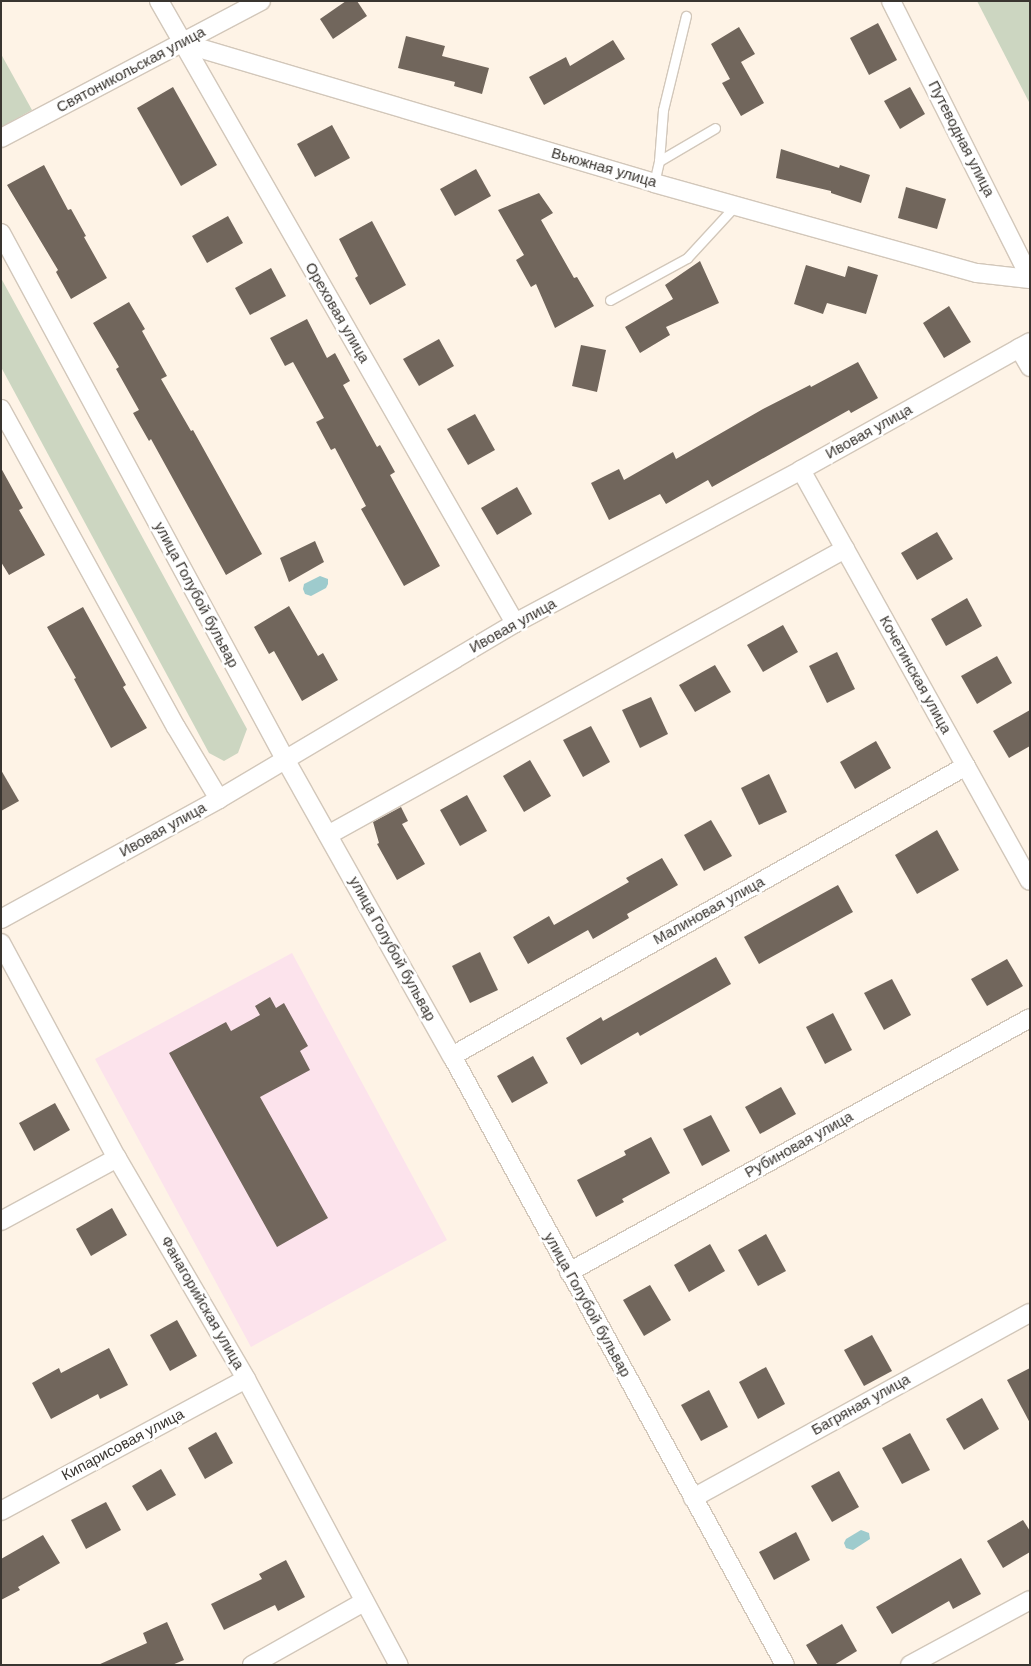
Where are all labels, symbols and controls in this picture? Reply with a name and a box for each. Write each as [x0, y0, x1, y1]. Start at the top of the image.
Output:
street label: Святоникольская улица [54, 23, 208, 117]
street label: Путеводная улица [924, 78, 998, 200]
street label: Вьюжная улица [549, 144, 659, 192]
street label: Ореховая улица [301, 259, 373, 367]
street label: Ивовая улица [822, 401, 916, 463]
street label: улица Голубой бульвар [150, 519, 242, 671]
street label: Ивовая улица [466, 595, 560, 657]
street label: Кочетинская улица [875, 613, 955, 737]
street label: Ивовая улица [116, 799, 210, 861]
street label: Малиновая улица [650, 873, 768, 949]
street label: улица Голубой бульвар [345, 874, 439, 1024]
street label: Рубиновая улица [742, 1108, 856, 1182]
street label: улица Голубой бульвар [540, 1230, 634, 1380]
street label: Фанагорийская улица [156, 1233, 248, 1373]
street label: Багряная улица [809, 1370, 913, 1440]
street label: Кипарисовая улица [59, 1405, 187, 1485]

